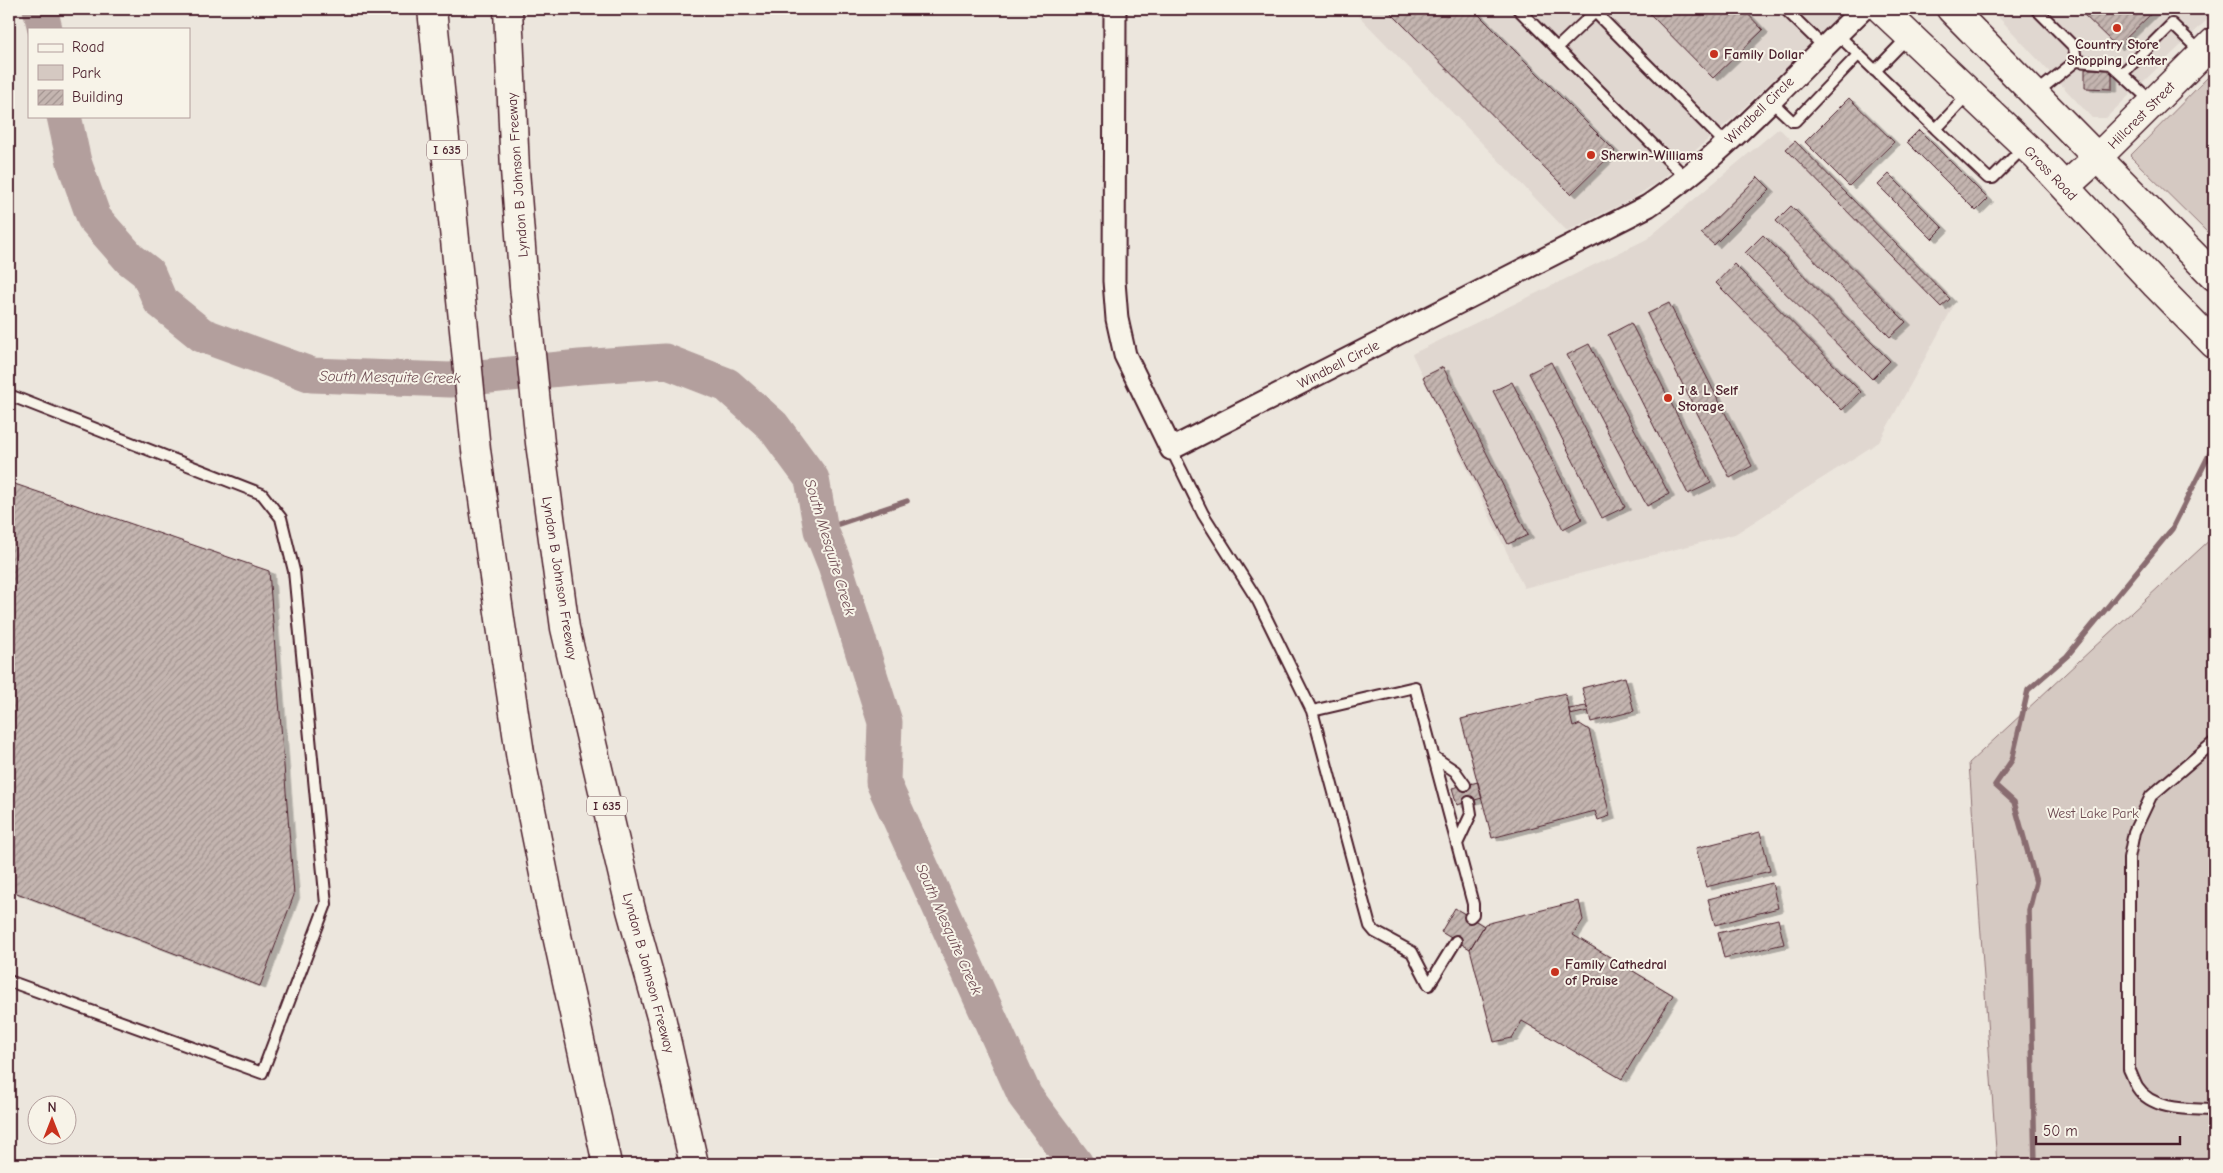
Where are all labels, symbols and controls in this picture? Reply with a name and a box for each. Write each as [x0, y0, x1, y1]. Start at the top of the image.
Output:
marker: Country Store Shopping Center [2111, 22, 2123, 34]
legend [28, 28, 190, 118]
place label: Country Store Shopping Center [2067, 36, 2167, 69]
text: Road [72, 38, 104, 56]
place label: Family Dollar [1724, 46, 1804, 63]
marker: Family Dollar [1708, 48, 1720, 60]
text: Park [72, 64, 101, 82]
street label: Windbell Circle [1721, 73, 1797, 148]
street label: Hillcrest Street [2104, 78, 2179, 152]
text: Building [72, 88, 123, 106]
street label: Lyndon B Johnson Freeway [503, 91, 532, 258]
road number: I 635 [427, 140, 467, 160]
street label: Gross Road [2020, 143, 2081, 204]
place label: Sherwin-Williams [1601, 147, 1703, 164]
marker: Sherwin-Williams [1585, 149, 1597, 161]
street label: Windbell Circle [1294, 337, 1382, 392]
water label: South Mesquite Creek [319, 367, 462, 387]
place label: J & L Self Storage [1678, 382, 1738, 415]
marker: J & L Self Storage [1662, 392, 1674, 404]
water label: South Mesquite Creek [801, 477, 859, 618]
street label: Lyndon B Johnson Freeway [538, 495, 581, 662]
road number: I 635 [587, 796, 627, 816]
park label: West Lake Park [2047, 805, 2139, 822]
water label: South Mesquite Creek [912, 861, 986, 998]
street label: Lyndon B Johnson Freeway [619, 891, 678, 1056]
place label: Family Cathedral of Praise [1565, 956, 1667, 989]
marker: Family Cathedral of Praise [1549, 966, 1561, 978]
north arrow [28, 1096, 78, 1146]
text: N [47, 1099, 57, 1116]
scale bar [2036, 1113, 2179, 1145]
text: 50 m [2043, 1122, 2078, 1140]

